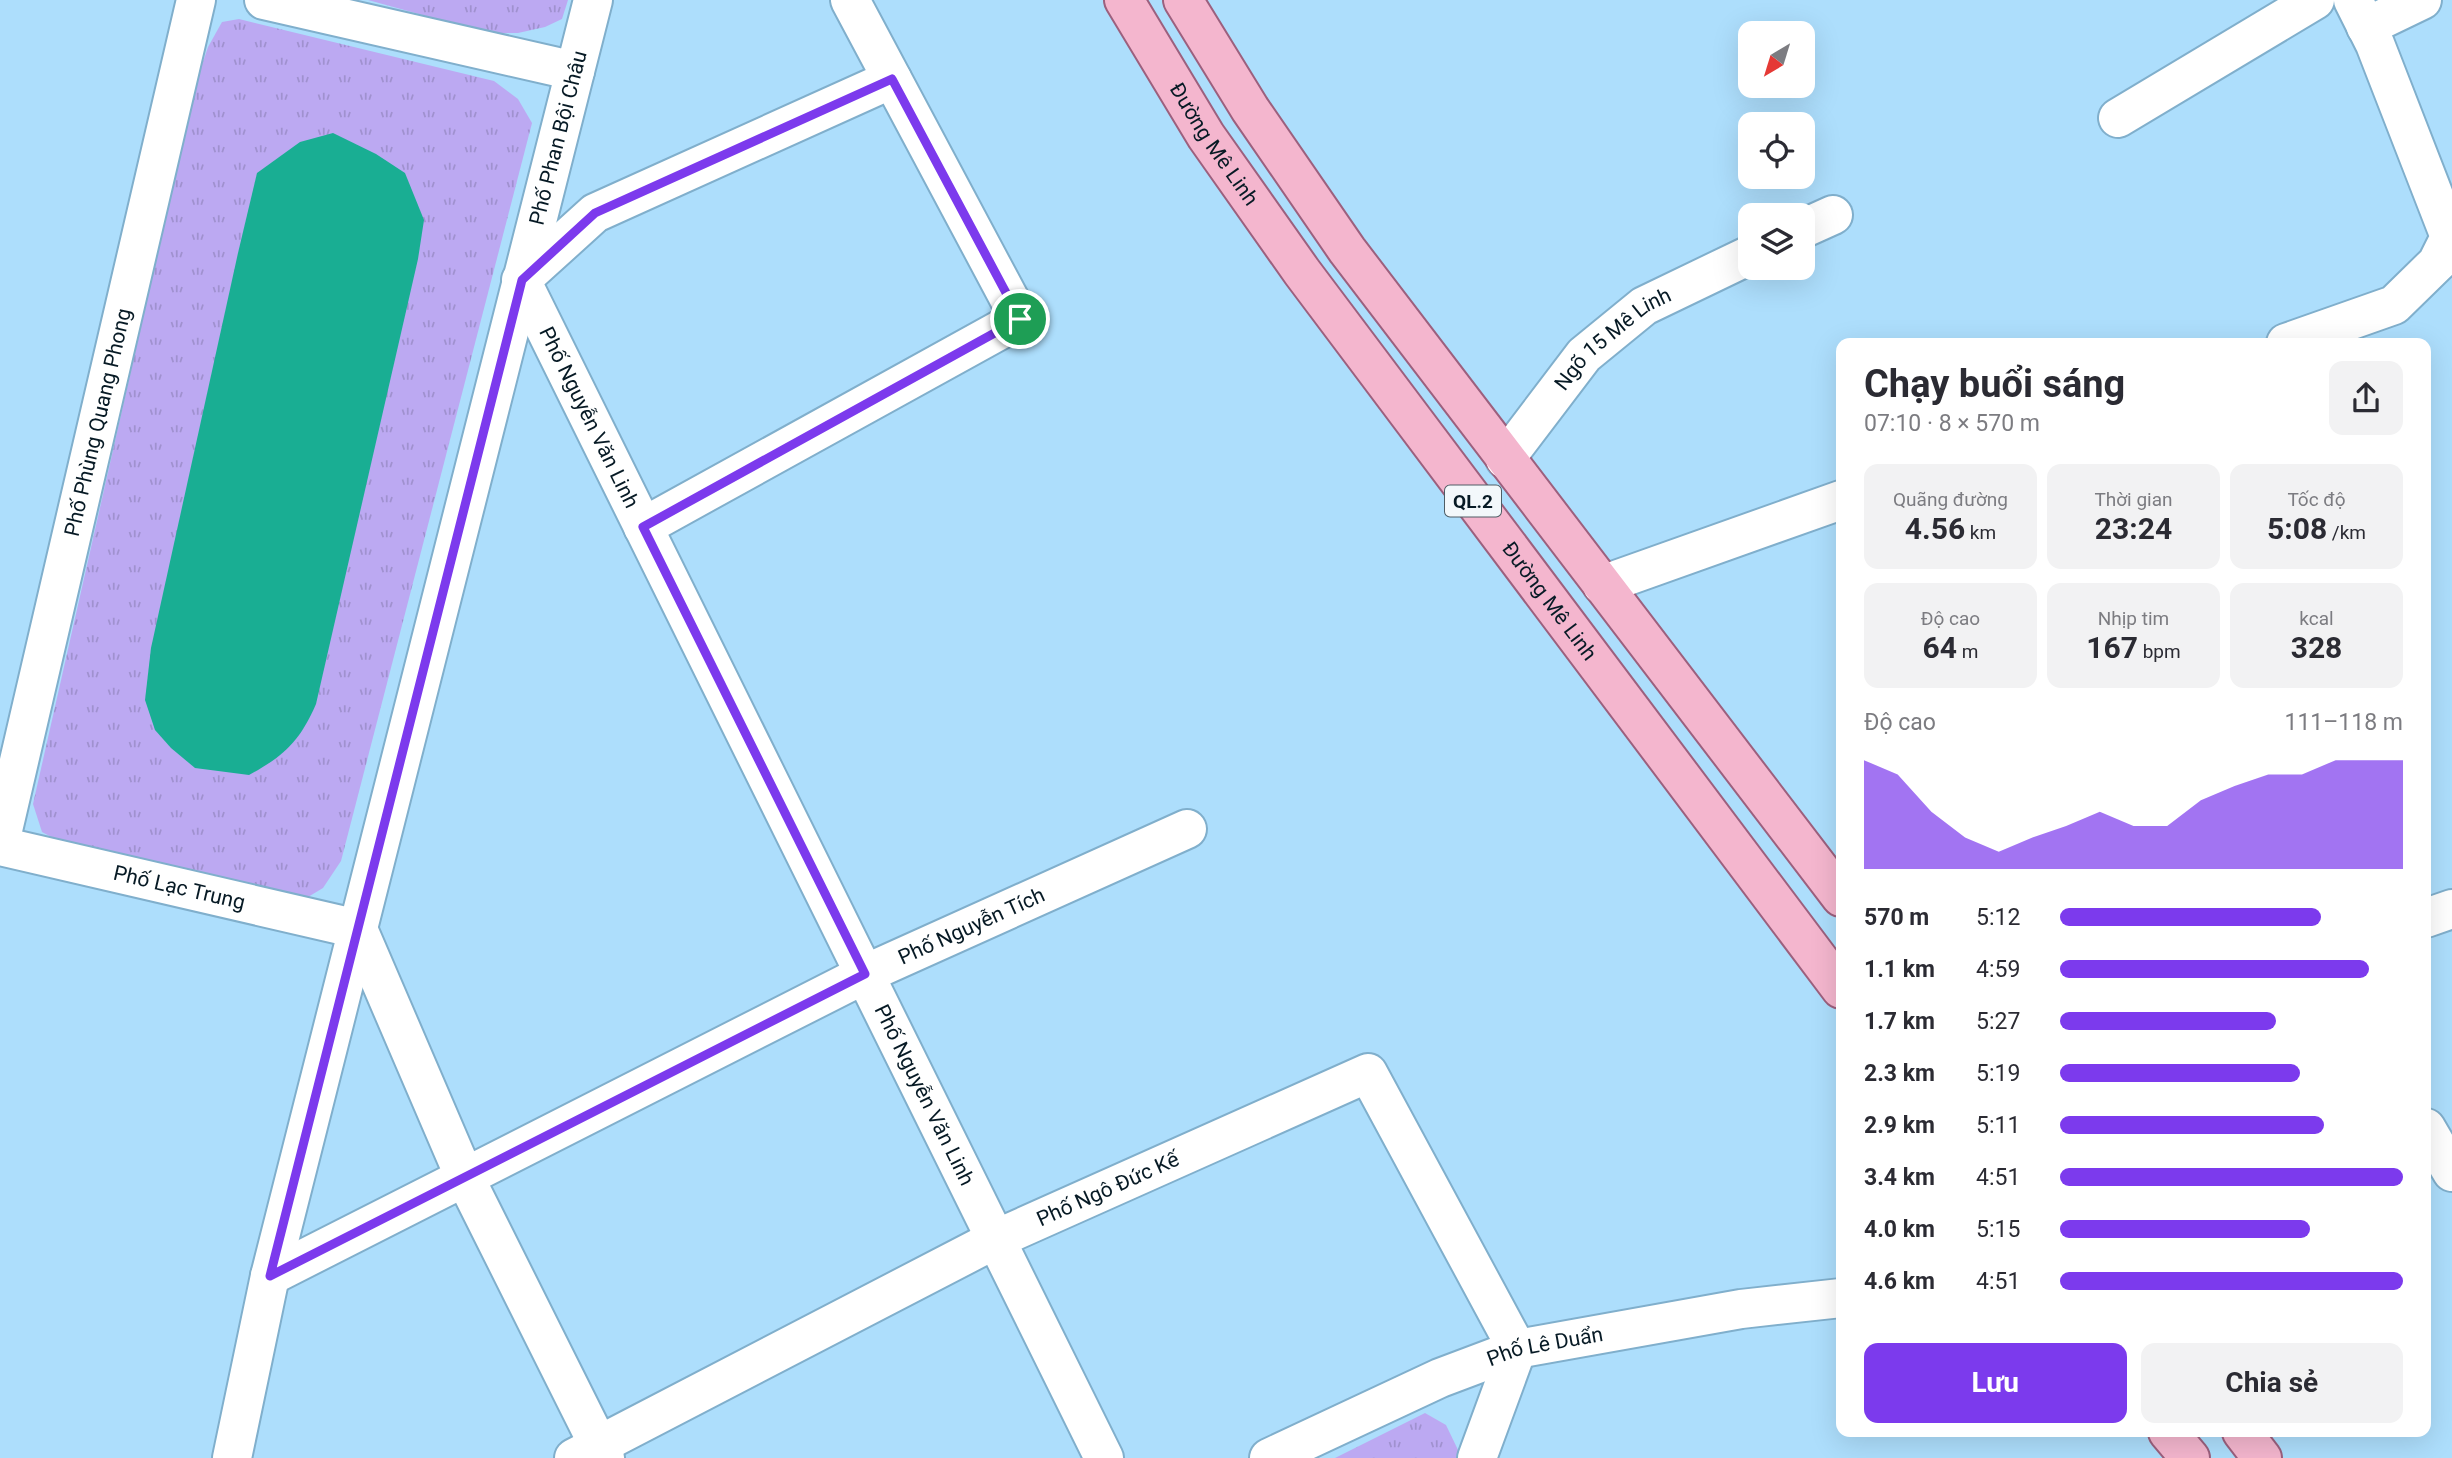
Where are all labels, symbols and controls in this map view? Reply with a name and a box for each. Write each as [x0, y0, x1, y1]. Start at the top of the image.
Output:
north arrow [1738, 21, 1815, 98]
map controls [1738, 21, 1815, 280]
street label: Phố Phan Bội Châu [525, 48, 592, 227]
street label: Đường Mê Linh [1165, 79, 1263, 210]
button: locate [1738, 112, 1815, 189]
button: layers [1738, 203, 1815, 280]
street label: Ngõ 15 Mê Linh [1550, 283, 1675, 395]
pin [990, 289, 1050, 349]
icon: arrive [1001, 300, 1039, 338]
street label: Phố Phùng Quang Phong [60, 306, 136, 539]
street label: Phố Nguyễn Văn Linh [534, 323, 644, 512]
button: share [2329, 361, 2403, 435]
text: Chạy buổi sáng [1864, 362, 2125, 406]
text: 07:10 · 8 × 570 m [1864, 410, 2040, 437]
road number: QL.2 [1445, 486, 1501, 516]
text: Quãng đường [1893, 488, 2008, 511]
text: Thời gian [2094, 488, 2173, 511]
text: Tốc độ [2287, 488, 2346, 511]
text: 4.56 [1905, 511, 1965, 546]
text: 23:24 [2095, 511, 2172, 546]
text: 5:08 [2267, 511, 2327, 546]
text: km [1965, 521, 1996, 544]
text: /km [2327, 521, 2366, 544]
street label: Đường Mê Linh [1497, 537, 1602, 665]
text: Độ cao [1921, 607, 1980, 630]
text: Nhịp tim [2098, 607, 2169, 630]
text: kcal [2299, 607, 2334, 630]
text: 64 [1923, 630, 1957, 665]
text: 167 [2086, 630, 2138, 665]
text: 328 [2291, 630, 2342, 665]
text: m [1957, 640, 1978, 663]
text: bpm [2138, 640, 2181, 663]
text: Độ cao [1864, 709, 1936, 736]
text: 111–118 m [2284, 709, 2403, 736]
street label: Phố Lạc Trung [111, 861, 247, 914]
street label: Phố Nguyễn Tích [894, 883, 1048, 969]
text: 570 m [1864, 904, 1929, 931]
text: 5:12 [1976, 904, 2020, 931]
text: 1.1 km [1864, 956, 1935, 983]
text: 4:59 [1976, 956, 2020, 983]
street label: Phố Nguyễn Văn Linh [869, 1001, 979, 1189]
text: 1.7 km [1864, 1008, 1935, 1035]
text: 5:27 [1976, 1008, 2020, 1035]
text: 2.3 km [1864, 1060, 1935, 1087]
text: 5:19 [1976, 1060, 2020, 1087]
text: 2.9 km [1864, 1112, 1935, 1139]
text: 5:11 [1976, 1112, 2020, 1139]
street label: Phố Ngô Đức Kế [1033, 1146, 1185, 1231]
text: 3.4 km [1864, 1164, 1935, 1191]
text: 4:51 [1976, 1164, 2020, 1191]
text: 4.0 km [1864, 1216, 1935, 1243]
text: 5:15 [1976, 1216, 2020, 1243]
text: 4.6 km [1864, 1268, 1935, 1295]
text: 4:51 [1976, 1268, 2020, 1295]
street label: Phố Lê Duẩn [1484, 1322, 1605, 1371]
button: Lưu [1864, 1343, 2127, 1423]
button: Chia sẻ [2141, 1343, 2403, 1423]

